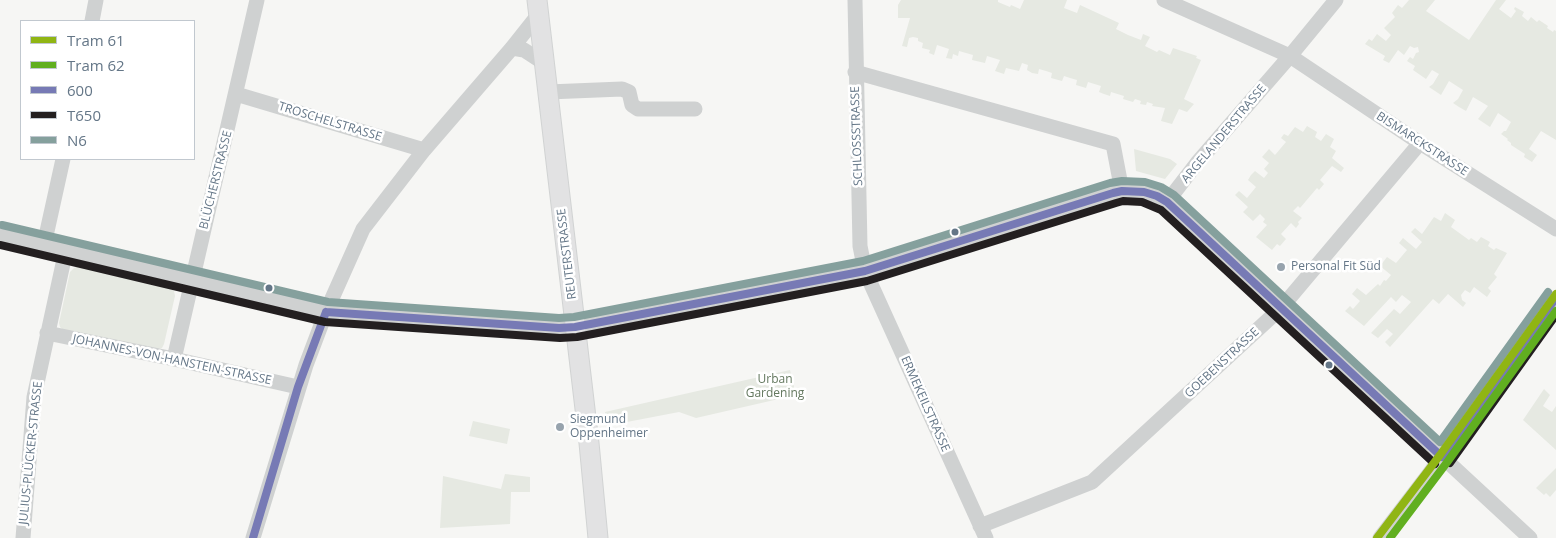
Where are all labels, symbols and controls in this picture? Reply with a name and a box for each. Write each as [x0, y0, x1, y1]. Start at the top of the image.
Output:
legend [20, 20, 195, 160]
text: Tram 61 [67, 30, 125, 50]
text: Tram 62 [67, 55, 125, 75]
text: 600 [67, 80, 93, 100]
street label: ARGELANDERSTRASSE [1179, 82, 1269, 186]
street label: SCHLOSSSTRASSE [848, 86, 866, 186]
street label: TROSCHELSTRASSE [277, 99, 383, 145]
text: T650 [67, 105, 101, 125]
street label: BISMARCKSTRASSE [1373, 109, 1471, 179]
street label: BLÜCHERSTRASSE [197, 129, 235, 231]
text: N6 [67, 130, 87, 150]
street label: REUTERSTRASSE [554, 208, 580, 300]
unlabelled marker [950, 227, 960, 237]
place label: Personal Fit Süd [1291, 260, 1381, 274]
marker: Personal Fit Süd [1275, 261, 1287, 273]
unlabelled marker [264, 283, 274, 293]
street label: GOEBENSTRASSE [1182, 325, 1262, 401]
street label: JOHANNES-VON-HANSTEIN-STRASSE [71, 332, 273, 388]
street label: ERMEKEILSTRASSE [897, 354, 953, 454]
unlabelled marker [1324, 360, 1334, 370]
park label: Urban Gardening [746, 373, 804, 401]
street label: JULIUS-PLÜCKER-STRASSE [16, 381, 46, 525]
place label: Siegmund Oppenheimer [570, 413, 648, 441]
marker: Siegmund Oppenheimer [554, 421, 566, 433]

